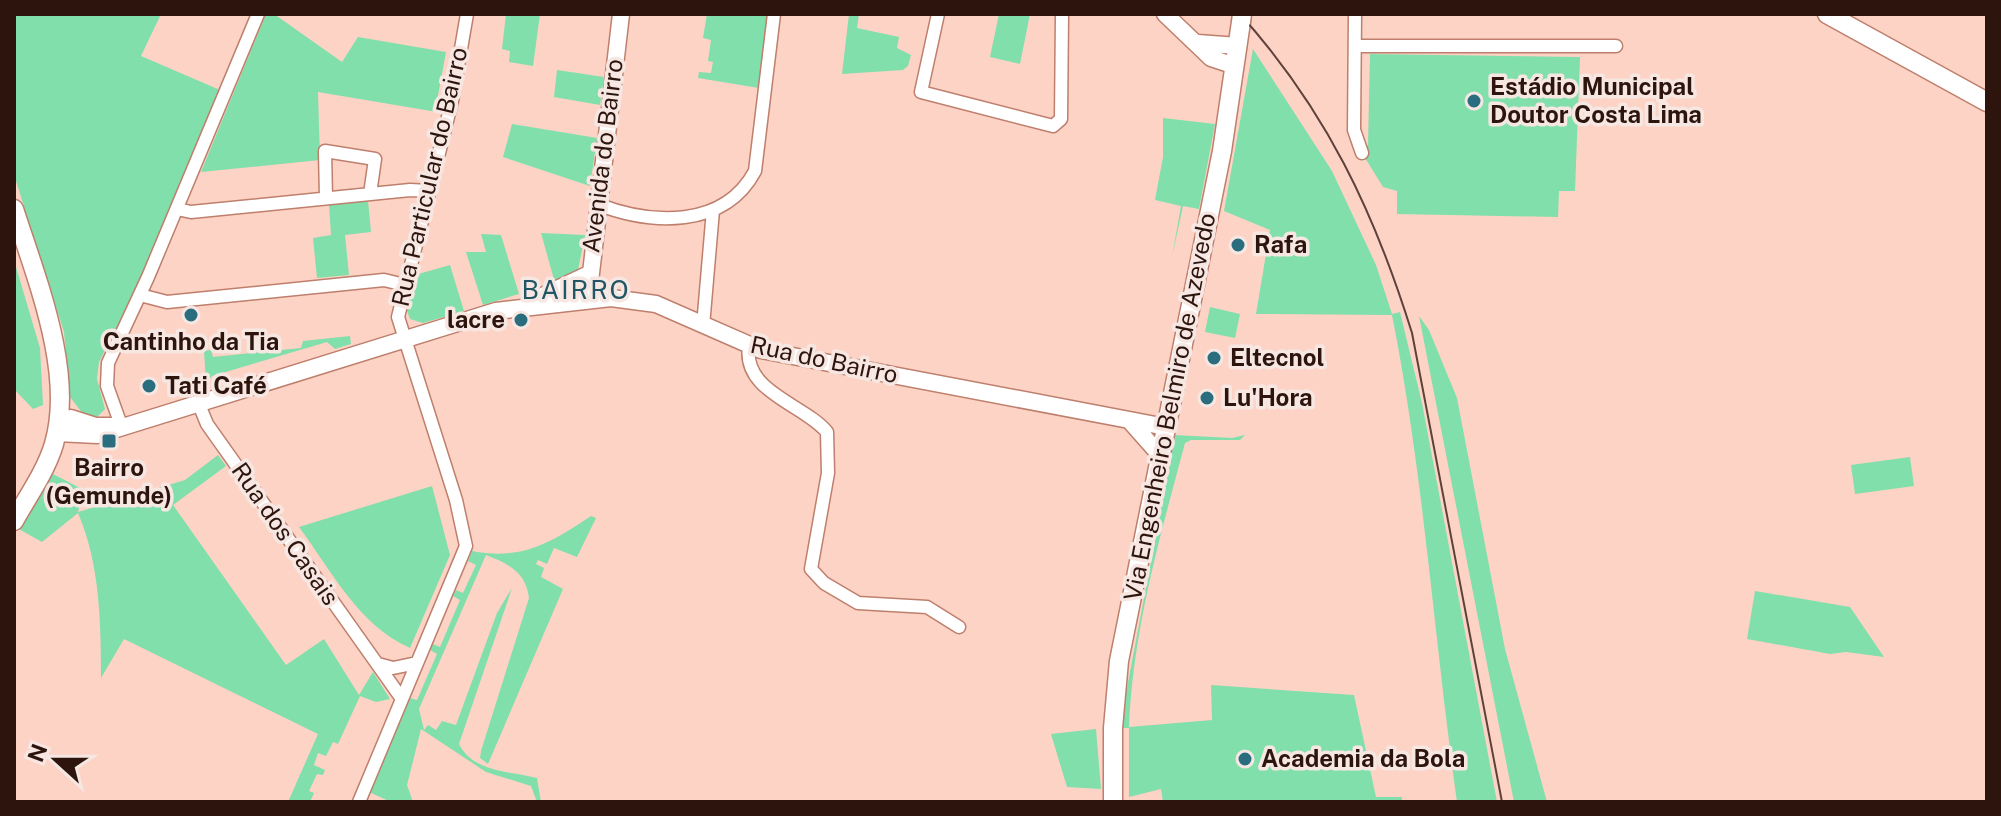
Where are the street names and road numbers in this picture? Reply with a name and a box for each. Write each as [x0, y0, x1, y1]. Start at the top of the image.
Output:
street label: Rua Particular do Bairro [386, 44, 473, 309]
street label: Avenida do Bairro [576, 57, 628, 254]
street label: Via Engenheiro Belmiro de Azevedo [1118, 211, 1220, 603]
street label: Rua do Bairro [748, 330, 900, 388]
street label: Rua dos Casais [226, 457, 345, 610]

